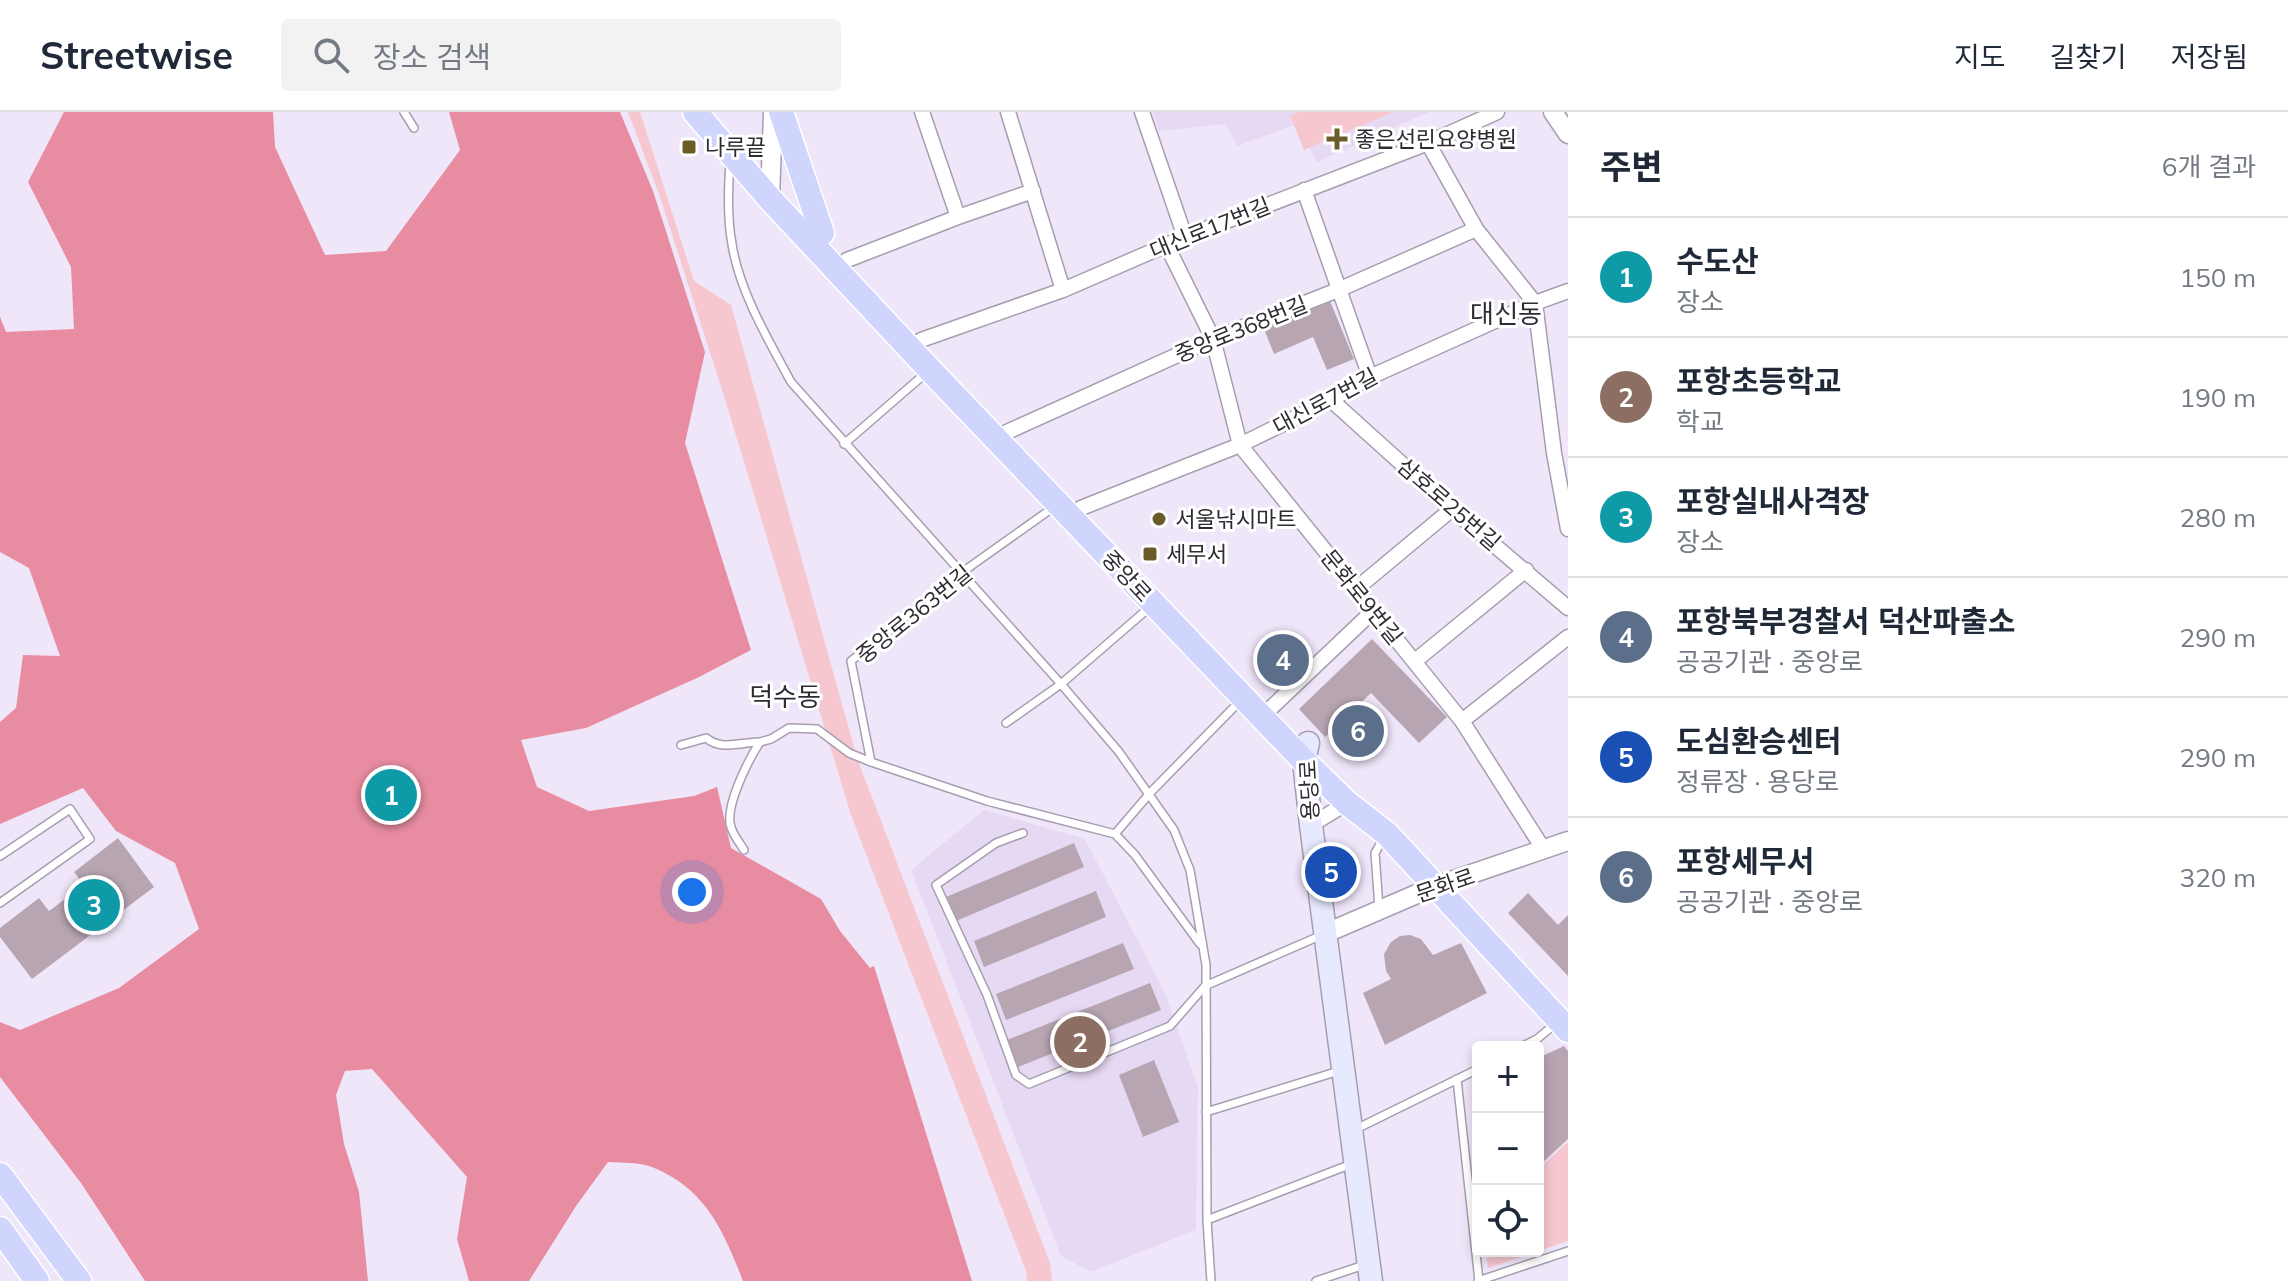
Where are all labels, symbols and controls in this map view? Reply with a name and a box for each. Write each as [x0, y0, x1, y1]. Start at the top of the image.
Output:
search box [281, 19, 841, 91]
text: Streetwise [40, 31, 233, 79]
icon: search [309, 33, 353, 77]
text: 장소 검색 [373, 38, 491, 76]
text: 지도 [1954, 39, 2005, 74]
text: 길찾기 [2049, 39, 2127, 74]
text: 저장됨 [2171, 39, 2248, 74]
place label: 좋은선린요양병원 [1355, 125, 1517, 153]
marker: 좋은선린요양병원 [1326, 128, 1348, 150]
place label: 나루끝 [705, 133, 766, 161]
marker: 나루끝 [680, 138, 698, 156]
text: 주변 [1600, 145, 1663, 188]
text: 6개 결과 [2162, 150, 2256, 183]
street label: 대신로17번길 [1146, 191, 1274, 265]
text: 수도산 [1676, 242, 1759, 280]
text: 1 [1618, 261, 1634, 294]
text: 150 m [2180, 261, 2256, 294]
text: 장소 [1676, 285, 1724, 318]
street label: 중앙로368번길 [1170, 290, 1312, 368]
district label: 대신동 [1470, 297, 1542, 330]
street label: 대신로7번길 [1268, 362, 1382, 440]
text: 포항초등학교 [1676, 362, 1842, 400]
text: 2 [1618, 381, 1634, 414]
text: 190 m [2180, 381, 2256, 414]
text: 학교 [1676, 405, 1724, 438]
street label: 삼호로25번길 [1392, 452, 1506, 556]
text: 포항실내사격장 [1676, 482, 1869, 520]
text: 3 [1618, 501, 1634, 534]
text: 280 m [2180, 501, 2256, 534]
place label: 서울낚시마트 [1175, 505, 1296, 533]
marker: 서울낚시마트 [1150, 510, 1168, 528]
text: 장소 [1676, 525, 1724, 558]
place label: 세무서 [1166, 540, 1227, 568]
street label: 중앙로 [1096, 544, 1158, 608]
street label: 문화로9번길 [1315, 544, 1409, 650]
marker: 세무서 [1141, 545, 1159, 563]
street label: 중앙로363번길 [850, 559, 978, 669]
text: 포항북부경찰서 덕산파출소 [1676, 602, 2015, 640]
text: 4 [1618, 621, 1634, 654]
text: 290 m [2180, 621, 2256, 654]
pin: 4 [1257, 630, 1309, 690]
text: 공공기관 · 중앙로 [1676, 645, 1863, 678]
district label: 덕수동 [749, 680, 821, 713]
pin: 6 [1332, 701, 1384, 761]
text: 도심환승센터 [1676, 722, 1842, 760]
text: 5 [1618, 741, 1634, 774]
text: 290 m [2180, 741, 2256, 774]
street label: 용당로 [1293, 759, 1325, 821]
pin: 1 [365, 765, 417, 825]
text: 정류장 · 용당로 [1676, 765, 1839, 798]
pin: 5 [1305, 842, 1357, 902]
text: 포항세무서 [1676, 842, 1814, 880]
text: 6 [1618, 861, 1634, 894]
text: 320 m [2180, 861, 2256, 894]
street label: 문화로 [1412, 862, 1478, 908]
your location [672, 872, 712, 912]
pin: 3 [68, 875, 120, 935]
text: 공공기관 · 중앙로 [1676, 885, 1863, 918]
pin: 2 [1054, 1012, 1106, 1072]
map controls [1472, 1041, 1544, 1257]
button: + [1472, 1041, 1544, 1113]
button: − [1472, 1113, 1544, 1185]
button: locate [1472, 1185, 1544, 1257]

